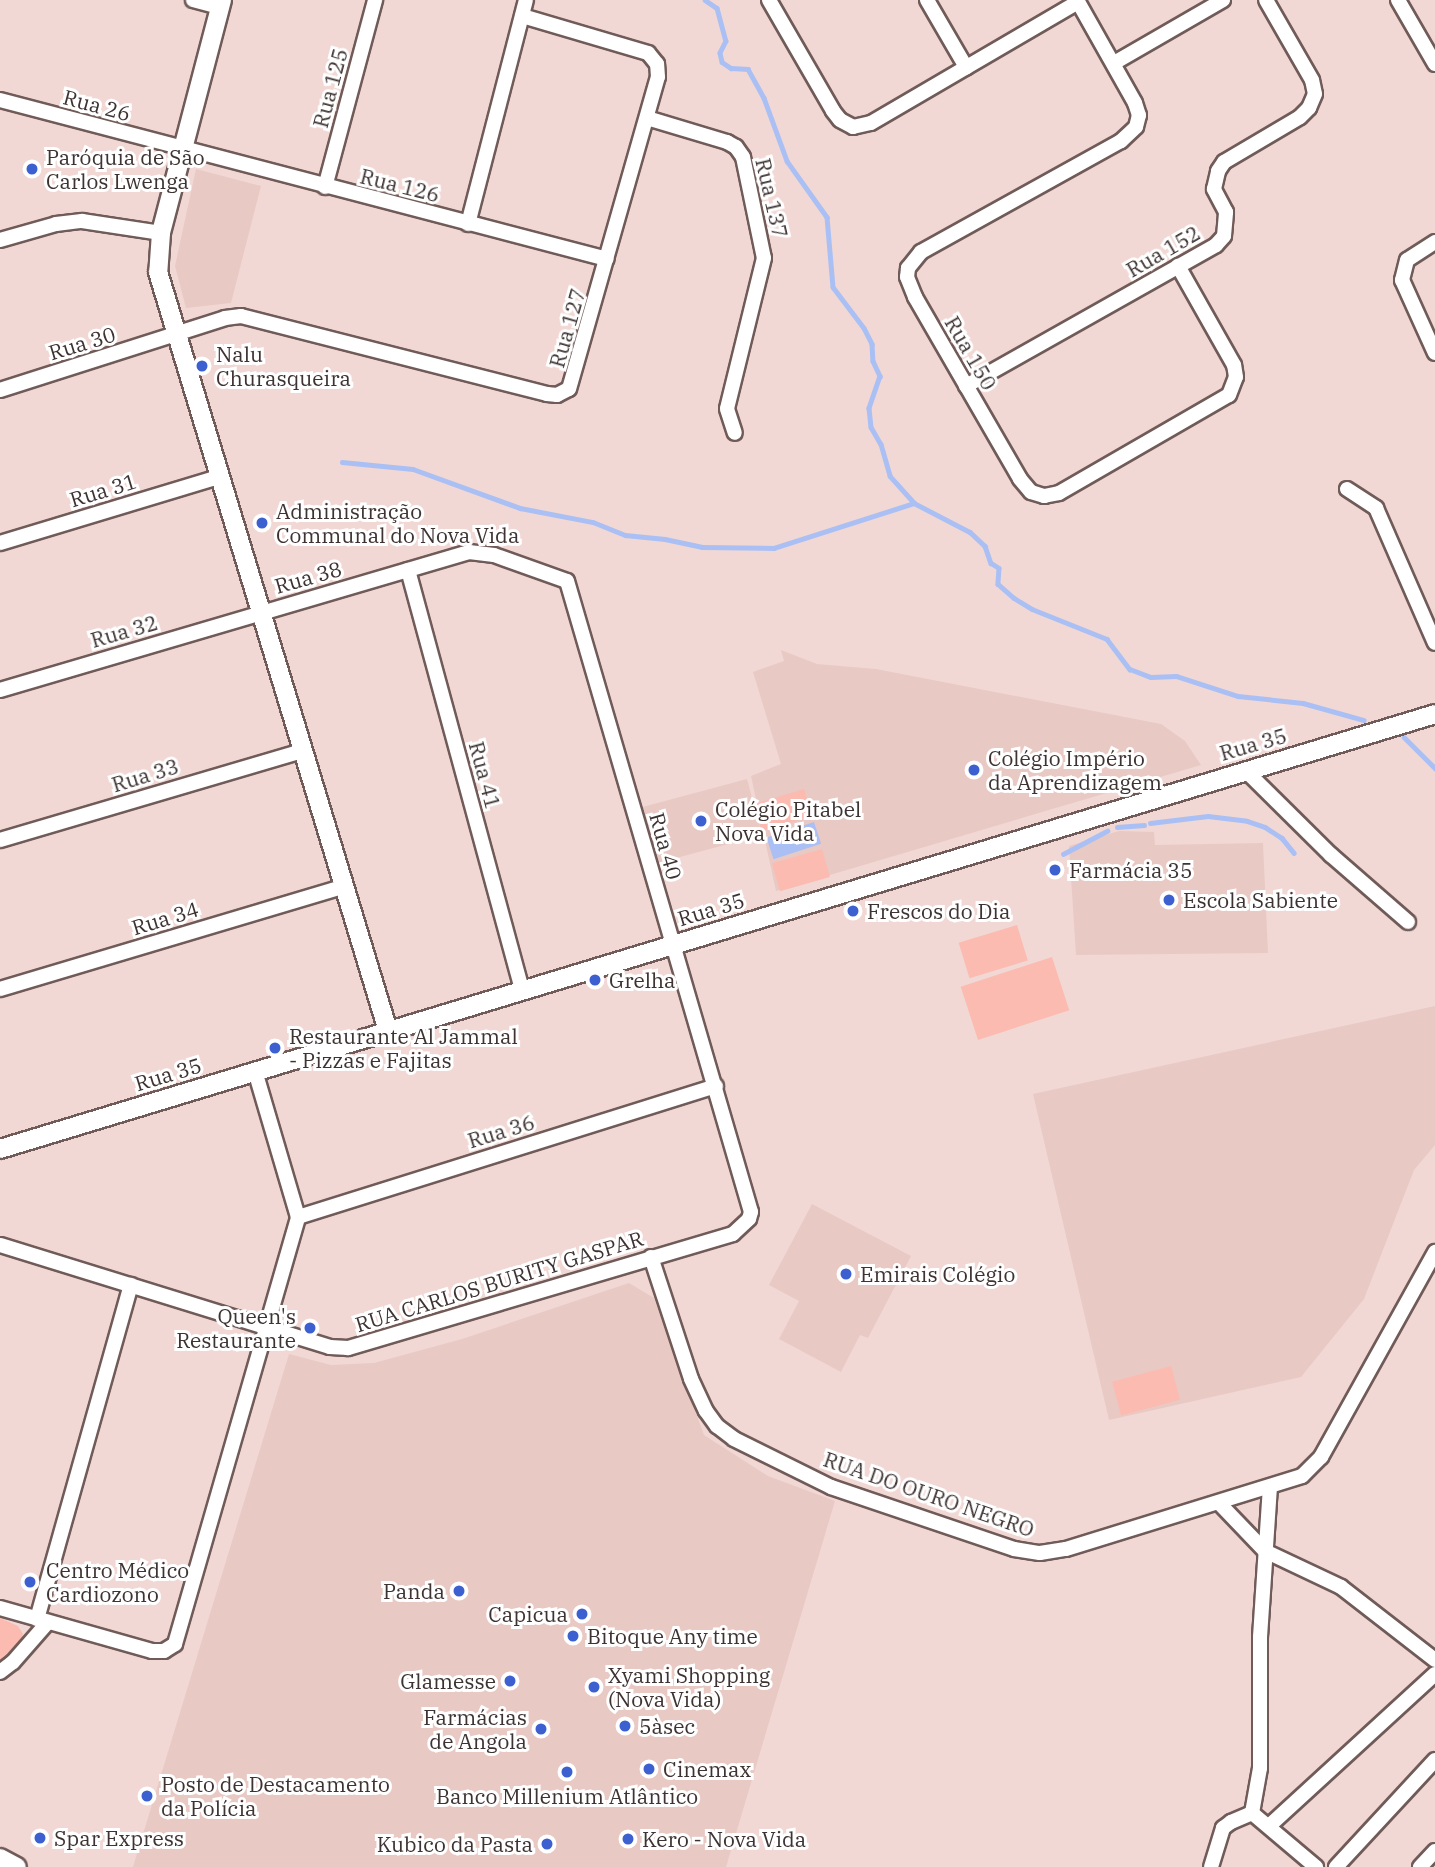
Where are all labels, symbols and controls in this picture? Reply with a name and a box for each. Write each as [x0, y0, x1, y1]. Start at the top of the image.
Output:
street label: Rua 125 [307, 46, 353, 130]
street label: Rua 26 [61, 84, 133, 126]
place label: Paróquia de São Carlos Lwenga [46, 144, 205, 194]
street label: Rua 137 [751, 156, 793, 240]
marker: Paróquia de São Carlos Lwenga [24, 161, 40, 177]
street label: Rua 126 [358, 163, 442, 207]
street label: Rua 152 [1122, 220, 1204, 282]
street label: Rua 127 [544, 286, 590, 370]
street label: Rua 150 [940, 312, 1002, 394]
street label: Rua 30 [46, 321, 118, 365]
place label: Nalu Churasqueira [216, 341, 351, 391]
marker: Nalu Churasqueira [194, 358, 210, 374]
street label: Rua 31 [67, 468, 139, 512]
place label: Administração Communal do Nova Vida [276, 498, 519, 548]
marker: Administração Communal do Nova Vida [254, 515, 270, 531]
street label: Rua 38 [272, 555, 344, 599]
street label: Rua 32 [88, 609, 160, 653]
street label: Rua 35 [1217, 722, 1289, 766]
street label: Rua 41 [464, 739, 506, 811]
place label: Colégio Império da Aprendizagem [988, 745, 1162, 795]
street label: Rua 33 [109, 753, 181, 797]
marker: Colégio Império da Aprendizagem [966, 762, 982, 778]
place label: Colégio Pitabel Nova Vida [715, 796, 861, 846]
street label: Rua 40 [644, 810, 688, 882]
marker: Colégio Pitabel Nova Vida [693, 813, 709, 829]
place label: Farmácia 35 [1069, 857, 1193, 883]
marker: Farmácia 35 [1047, 862, 1063, 878]
street label: Rua 35 [675, 887, 747, 931]
place label: Escola Sabiente [1183, 887, 1338, 913]
marker: Escola Sabiente [1161, 892, 1177, 908]
street label: Rua 34 [129, 896, 201, 940]
place label: Frescos do Dia [867, 898, 1010, 924]
marker: Frescos do Dia [845, 903, 861, 919]
place label: Grelha [609, 967, 676, 993]
marker: Grelha [587, 972, 603, 988]
place label: Restaurante Al Jammal - Pizzas e Fajitas [289, 1023, 518, 1073]
marker: Restaurante Al Jammal - Pizzas e Fajitas [267, 1040, 283, 1056]
street label: Rua 35 [132, 1052, 204, 1096]
street label: Rua 36 [465, 1109, 537, 1153]
street label: RUA CARLOS BURITY GASPAR [352, 1225, 646, 1337]
place label: Emirais Colégio [860, 1261, 1015, 1287]
marker: Emirais Colégio [838, 1266, 854, 1282]
place label: Queen's Restaurante [176, 1303, 296, 1353]
marker: Queen's Restaurante [302, 1320, 318, 1336]
street label: RUA DO OURO NEGRO [820, 1446, 1038, 1542]
place label: Centro Médico Cardiozono [46, 1557, 189, 1607]
marker: Centro Médico Cardiozono [20, 1572, 40, 1592]
place label: Panda [383, 1578, 445, 1604]
marker: Panda [451, 1583, 467, 1599]
place label: Capicua [488, 1601, 568, 1627]
marker: Capicua [574, 1606, 590, 1622]
place label: Bitoque Any time [587, 1623, 758, 1649]
marker: Bitoque Any time [565, 1628, 581, 1644]
place label: Xyami Shopping (Nova Vida) [608, 1662, 770, 1712]
place label: Glamesse [400, 1668, 496, 1694]
marker: Glamesse [502, 1673, 518, 1689]
marker: Xyami Shopping (Nova Vida) [586, 1679, 602, 1695]
place label: Farmácias de Angola [423, 1704, 527, 1754]
place label: 5àsec [639, 1713, 695, 1739]
marker: 5àsec [617, 1718, 633, 1734]
marker: Farmácias de Angola [533, 1721, 549, 1737]
place label: Cinemax [663, 1756, 751, 1782]
marker: Cinemax [641, 1761, 657, 1777]
marker: Banco Millenium Atlântico [559, 1764, 575, 1780]
place label: Posto de Destacamento da Polícia [161, 1771, 390, 1821]
place label: Banco Millenium Atlântico [436, 1783, 698, 1809]
marker: Posto de Destacamento da Polícia [139, 1788, 155, 1804]
place label: Spar Express [54, 1825, 184, 1851]
place label: Kero - Nova Vida [642, 1826, 806, 1852]
marker: Spar Express [32, 1830, 48, 1846]
place label: Kubico da Pasta [377, 1831, 533, 1857]
marker: Kero - Nova Vida [620, 1831, 636, 1847]
marker: Kubico da Pasta [539, 1836, 555, 1852]

